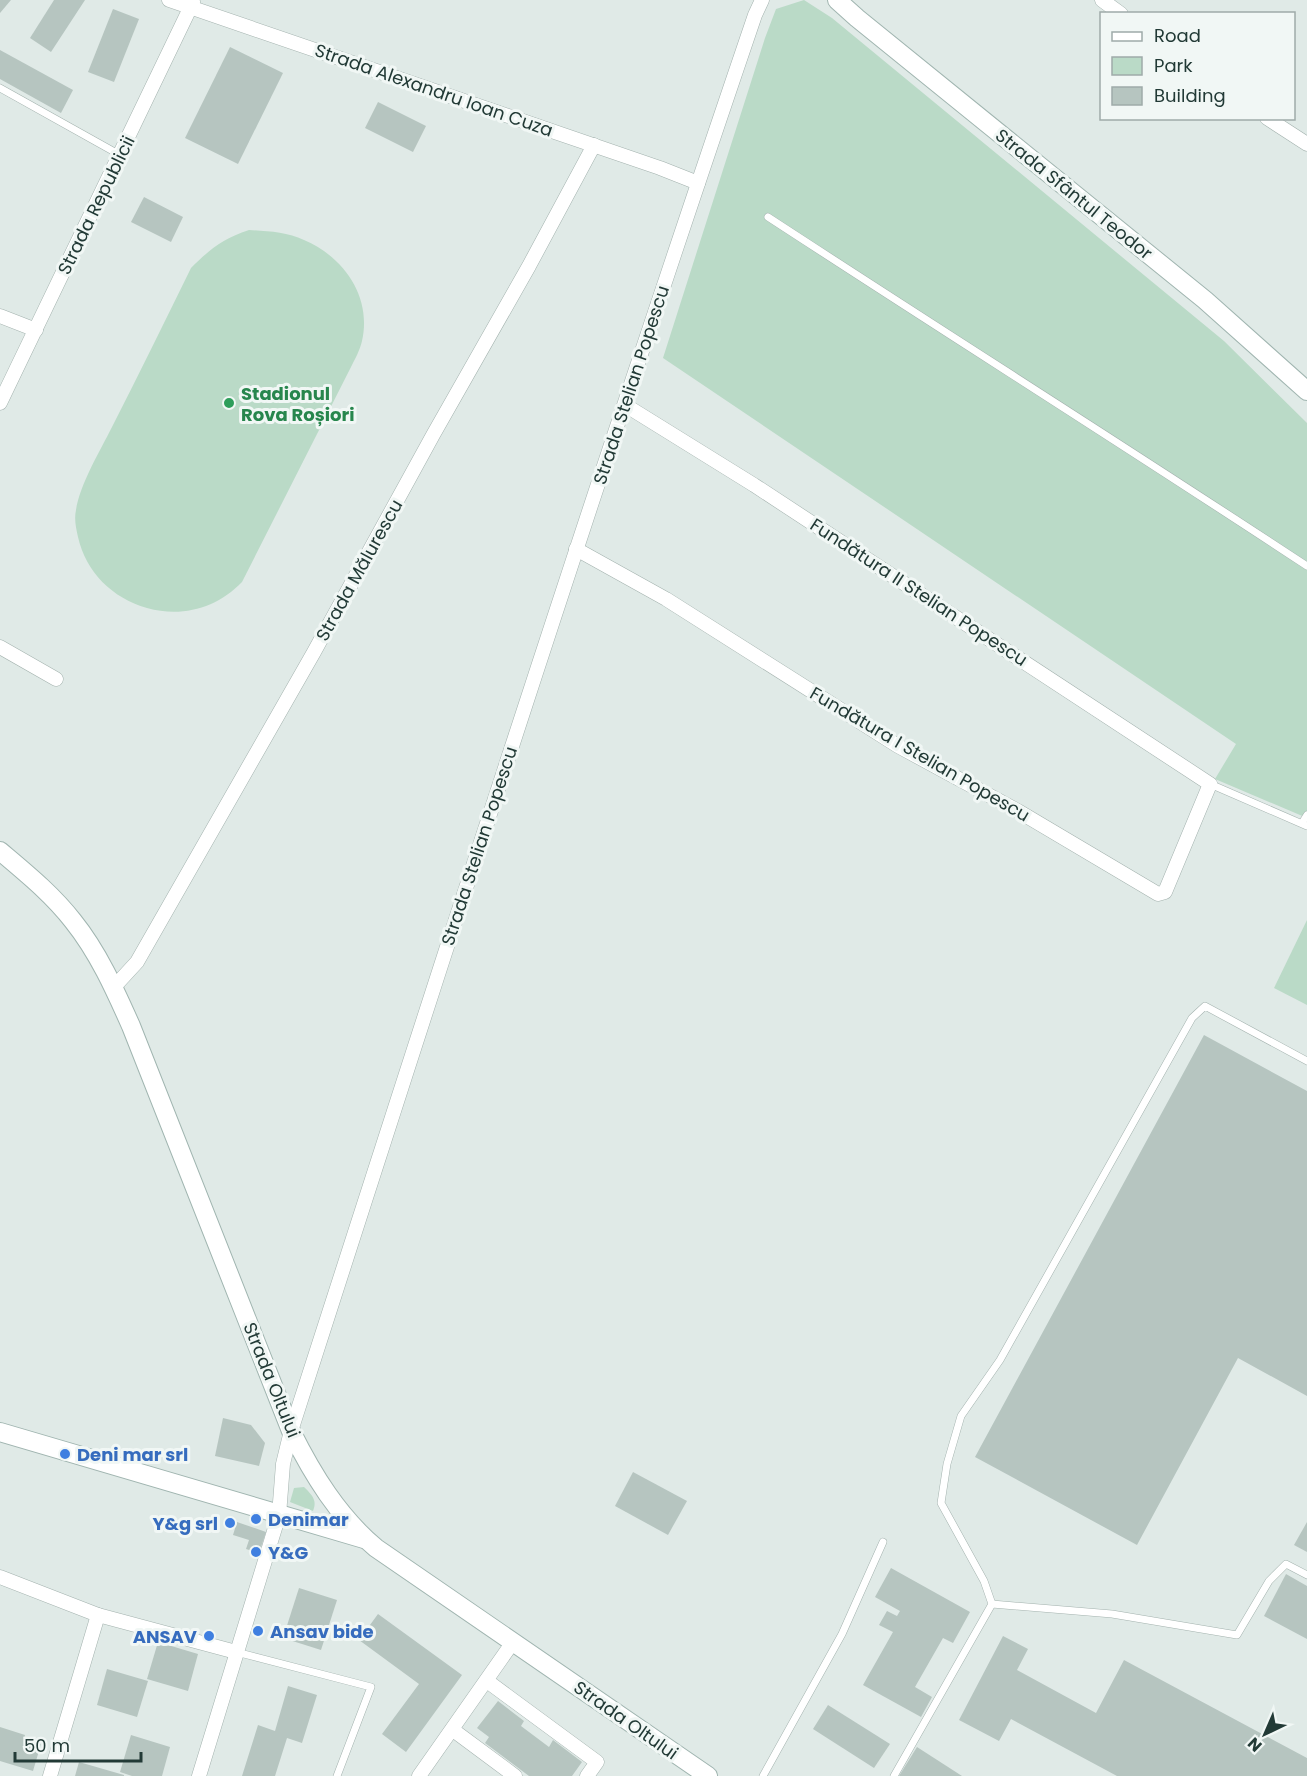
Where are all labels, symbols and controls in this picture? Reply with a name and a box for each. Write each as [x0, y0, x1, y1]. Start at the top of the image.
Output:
legend [1100, 12, 1295, 120]
text: Road [1154, 23, 1201, 48]
street label: Strada Alexandru Ioan Cuza [311, 37, 557, 143]
text: Park [1154, 53, 1193, 78]
text: Building [1154, 83, 1226, 108]
street label: Strada Sfântul Teodor [990, 123, 1158, 265]
street label: Strada Republicii [52, 131, 140, 279]
street label: Strada Stelian Popescu [587, 282, 675, 488]
place label: Stadionul Rova Roșiori [241, 381, 355, 427]
marker: Stadionul Rova Roșiori [222, 396, 236, 410]
street label: Strada Mălurescu [310, 495, 408, 645]
street label: Fundătura II Stelian Popescu [805, 512, 1033, 672]
street label: Fundătura I Stelian Popescu [805, 681, 1035, 827]
street label: Strada Stelian Popescu [435, 743, 523, 949]
street label: Strada Oltului [238, 1319, 306, 1441]
place label: Deni mar srl [77, 1442, 188, 1467]
marker: Deni mar srl [58, 1447, 72, 1461]
place label: Denimar [268, 1507, 349, 1532]
place label: Y&g srl [152, 1511, 218, 1536]
marker: Denimar [249, 1512, 263, 1526]
marker: Y&g srl [223, 1516, 237, 1530]
place label: Y&G [268, 1540, 308, 1565]
marker: Y&G [249, 1545, 263, 1559]
place label: Ansav bide [270, 1619, 374, 1644]
place label: ANSAV [133, 1624, 197, 1649]
marker: Ansav bide [251, 1624, 265, 1638]
marker: ANSAV [202, 1629, 216, 1643]
street label: Strada Oltului [569, 1675, 683, 1765]
north arrow [1235, 1704, 1295, 1764]
scale bar [15, 1725, 141, 1763]
text: N [1243, 1732, 1267, 1757]
text: 50 m [24, 1733, 70, 1758]

